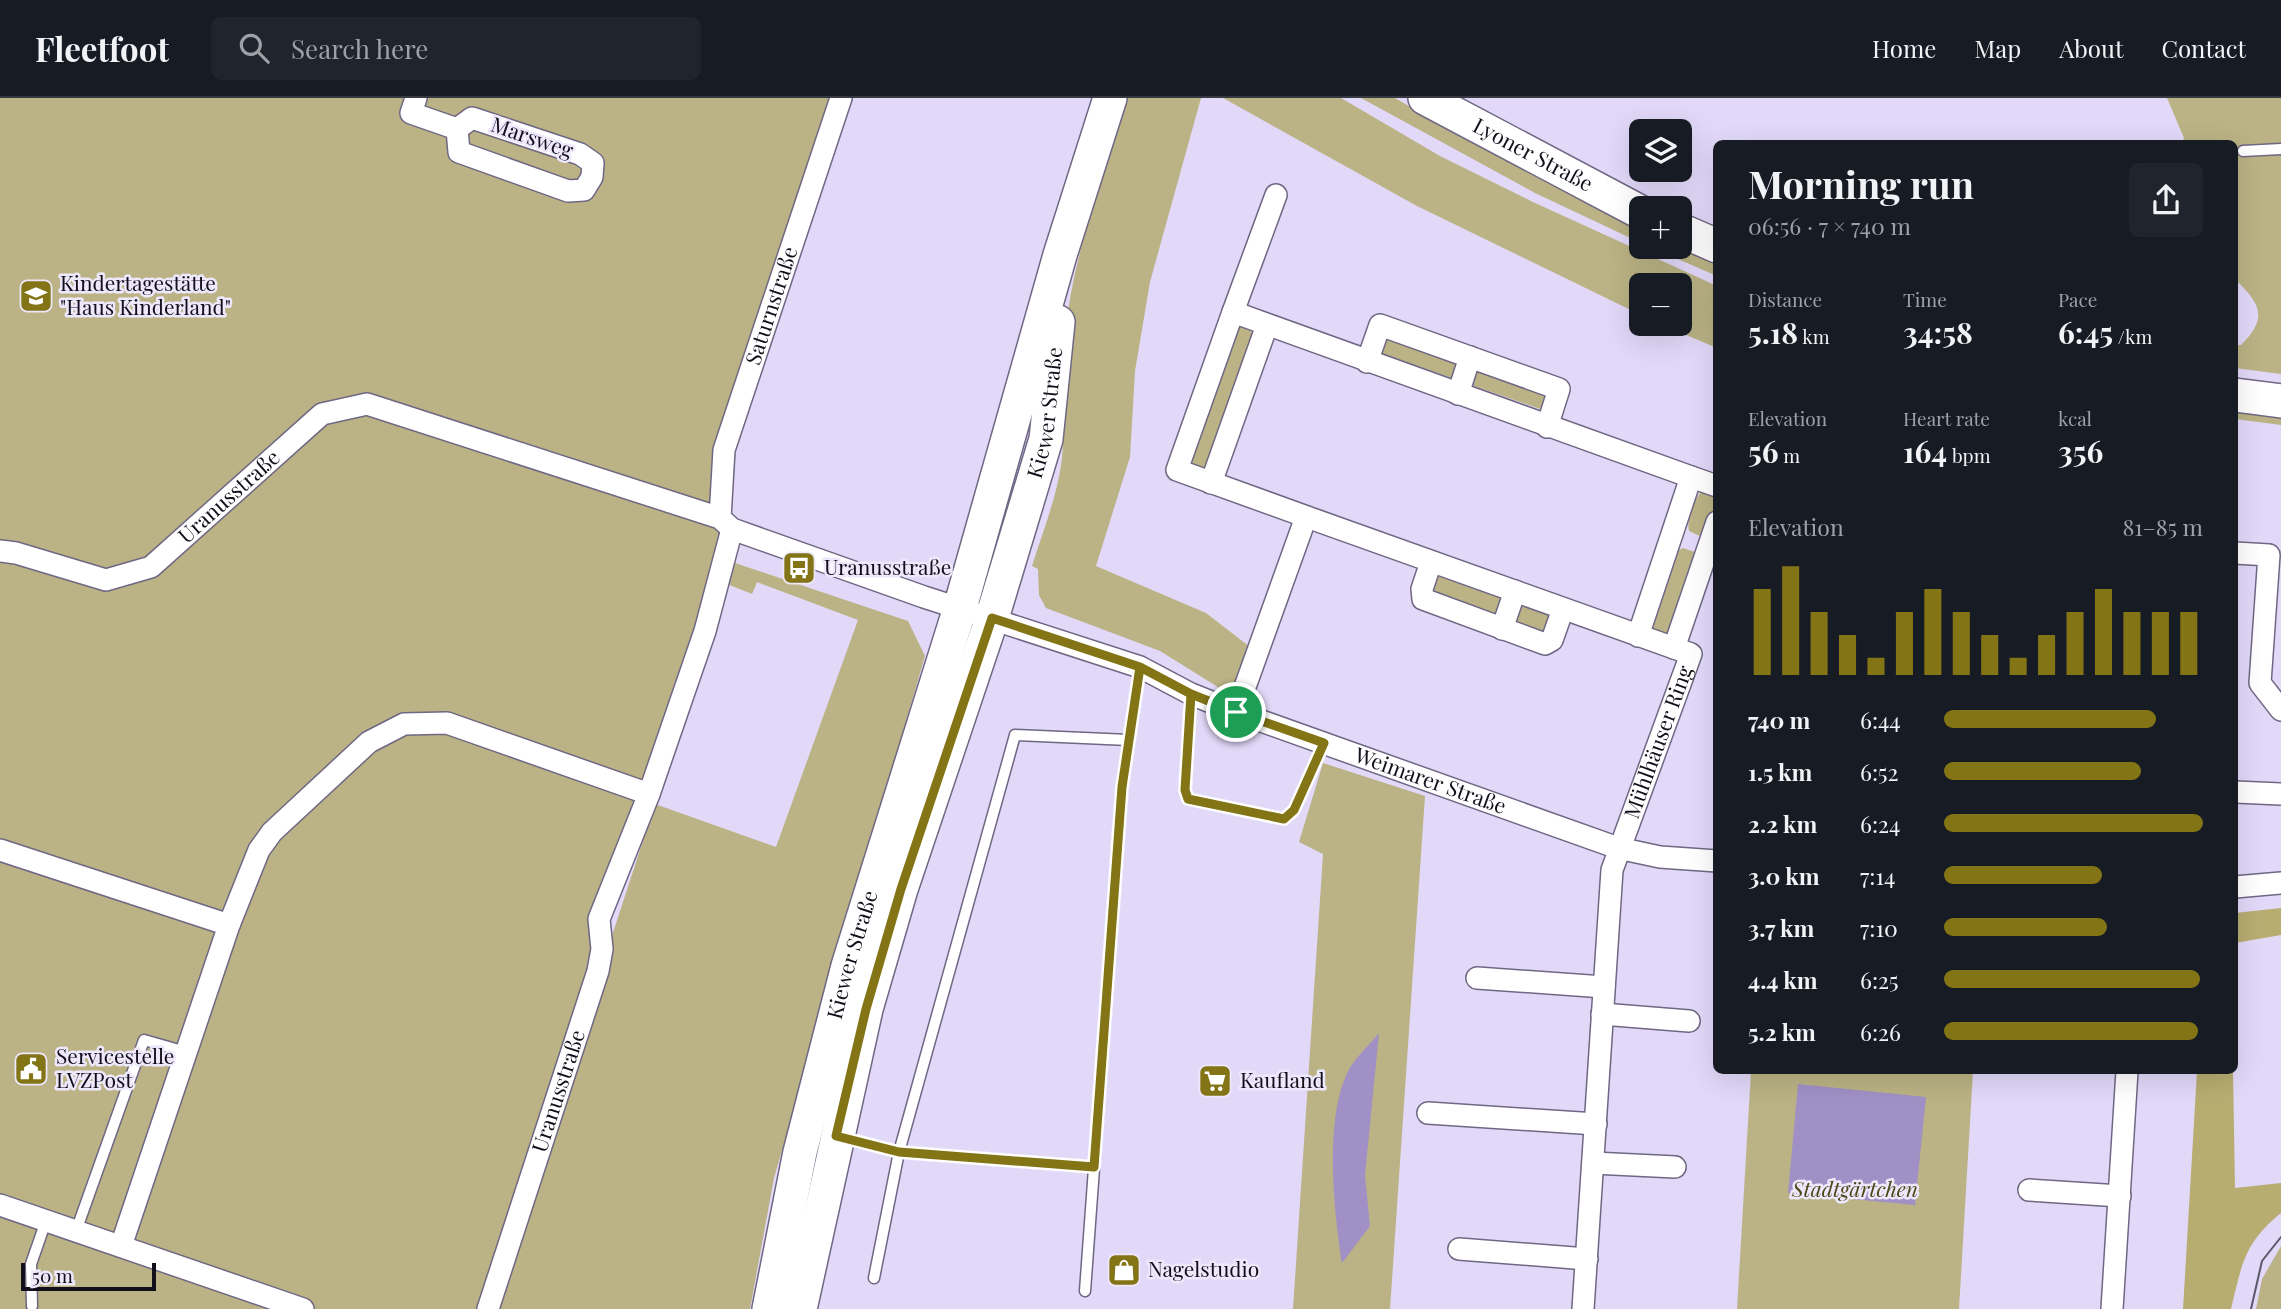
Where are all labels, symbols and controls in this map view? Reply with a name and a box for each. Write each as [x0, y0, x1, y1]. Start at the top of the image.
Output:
search box [211, 17, 701, 80]
text: Fleetfoot [35, 26, 169, 70]
icon: search [235, 29, 273, 67]
text: Search here [291, 31, 428, 66]
text: Home [1872, 32, 1936, 64]
text: Map [1974, 32, 2021, 64]
text: About [2059, 32, 2123, 64]
text: Contact [2161, 32, 2246, 64]
street label: Marsweg [488, 109, 577, 163]
street label: Lyoner Straße [1469, 110, 1599, 197]
map controls [1629, 119, 1692, 336]
button: layers [1629, 119, 1692, 182]
text: Morning run [1748, 158, 1974, 209]
button: share [2129, 163, 2203, 237]
button: + [1629, 196, 1692, 259]
text: 06:56 · 7 × 740 m [1748, 210, 1911, 241]
street label: Saturnstraße [737, 243, 803, 368]
place label: Kindertagestätte "Haus Kinderland" [60, 268, 231, 320]
button: − [1629, 273, 1692, 336]
school or university icon: Kindertagestätte "Haus Kinderland" [17, 277, 55, 315]
text: Distance [1748, 286, 1822, 312]
text: Time [1903, 286, 1947, 312]
text: Pace [2058, 286, 2097, 312]
text: 5.18 [1748, 312, 1798, 352]
text: 34:58 [1903, 312, 1973, 352]
text: 6:45 [2058, 312, 2113, 352]
text: km [1798, 323, 1830, 349]
text: /km [2113, 323, 2152, 349]
street label: Kiewer Straße [1019, 345, 1067, 481]
text: Elevation [1748, 405, 1827, 431]
text: Heart rate [1903, 405, 1990, 431]
text: kcal [2058, 405, 2092, 431]
text: 56 [1748, 431, 1779, 471]
text: 164 [1903, 431, 1947, 471]
text: 356 [2058, 431, 2103, 471]
street label: Uranusstraße [171, 442, 285, 548]
text: m [1779, 442, 1800, 468]
text: bpm [1947, 442, 1991, 468]
text: Elevation [1748, 511, 1844, 542]
text: 81–85 m [2122, 511, 2203, 542]
bus stop icon: Uranusstraße [780, 549, 818, 587]
place label: Uranusstraße [824, 552, 951, 580]
street label: Mühlhäuser Ring [1616, 661, 1698, 822]
pin [1206, 682, 1266, 742]
icon: arrive [1217, 693, 1255, 731]
text: 740 m [1748, 704, 1810, 735]
text: 6:44 [1860, 704, 1901, 735]
street label: Weimarer Straße [1351, 739, 1511, 819]
text: 1.5 km [1748, 756, 1812, 787]
text: 6:52 [1860, 756, 1899, 787]
text: 2.2 km [1748, 808, 1817, 839]
text: 6:24 [1860, 808, 1900, 839]
text: 3.0 km [1748, 860, 1820, 891]
text: 7:14 [1860, 860, 1895, 891]
street label: Kiewer Straße [819, 887, 883, 1022]
text: 3.7 km [1748, 912, 1814, 943]
text: 7:10 [1860, 912, 1898, 943]
text: 4.4 km [1748, 964, 1818, 995]
text: 6:25 [1860, 964, 1899, 995]
text: 5.2 km [1748, 1016, 1816, 1047]
text: 6:26 [1860, 1016, 1901, 1047]
street label: Uranusstraße [524, 1026, 590, 1156]
place label: Servicestelle LVZPost [56, 1041, 174, 1093]
public building icon: Servicestelle LVZPost [12, 1050, 50, 1088]
supermarket icon: Kaufland [1196, 1062, 1234, 1100]
place label: Kaufland [1240, 1065, 1325, 1093]
park label: Stadtgärtchen [1791, 1174, 1918, 1202]
shop icon: Nagelstudio [1105, 1251, 1143, 1289]
place label: Nagelstudio [1148, 1254, 1259, 1282]
scale bar [21, 1260, 156, 1292]
text: 50 m [32, 1262, 73, 1288]

